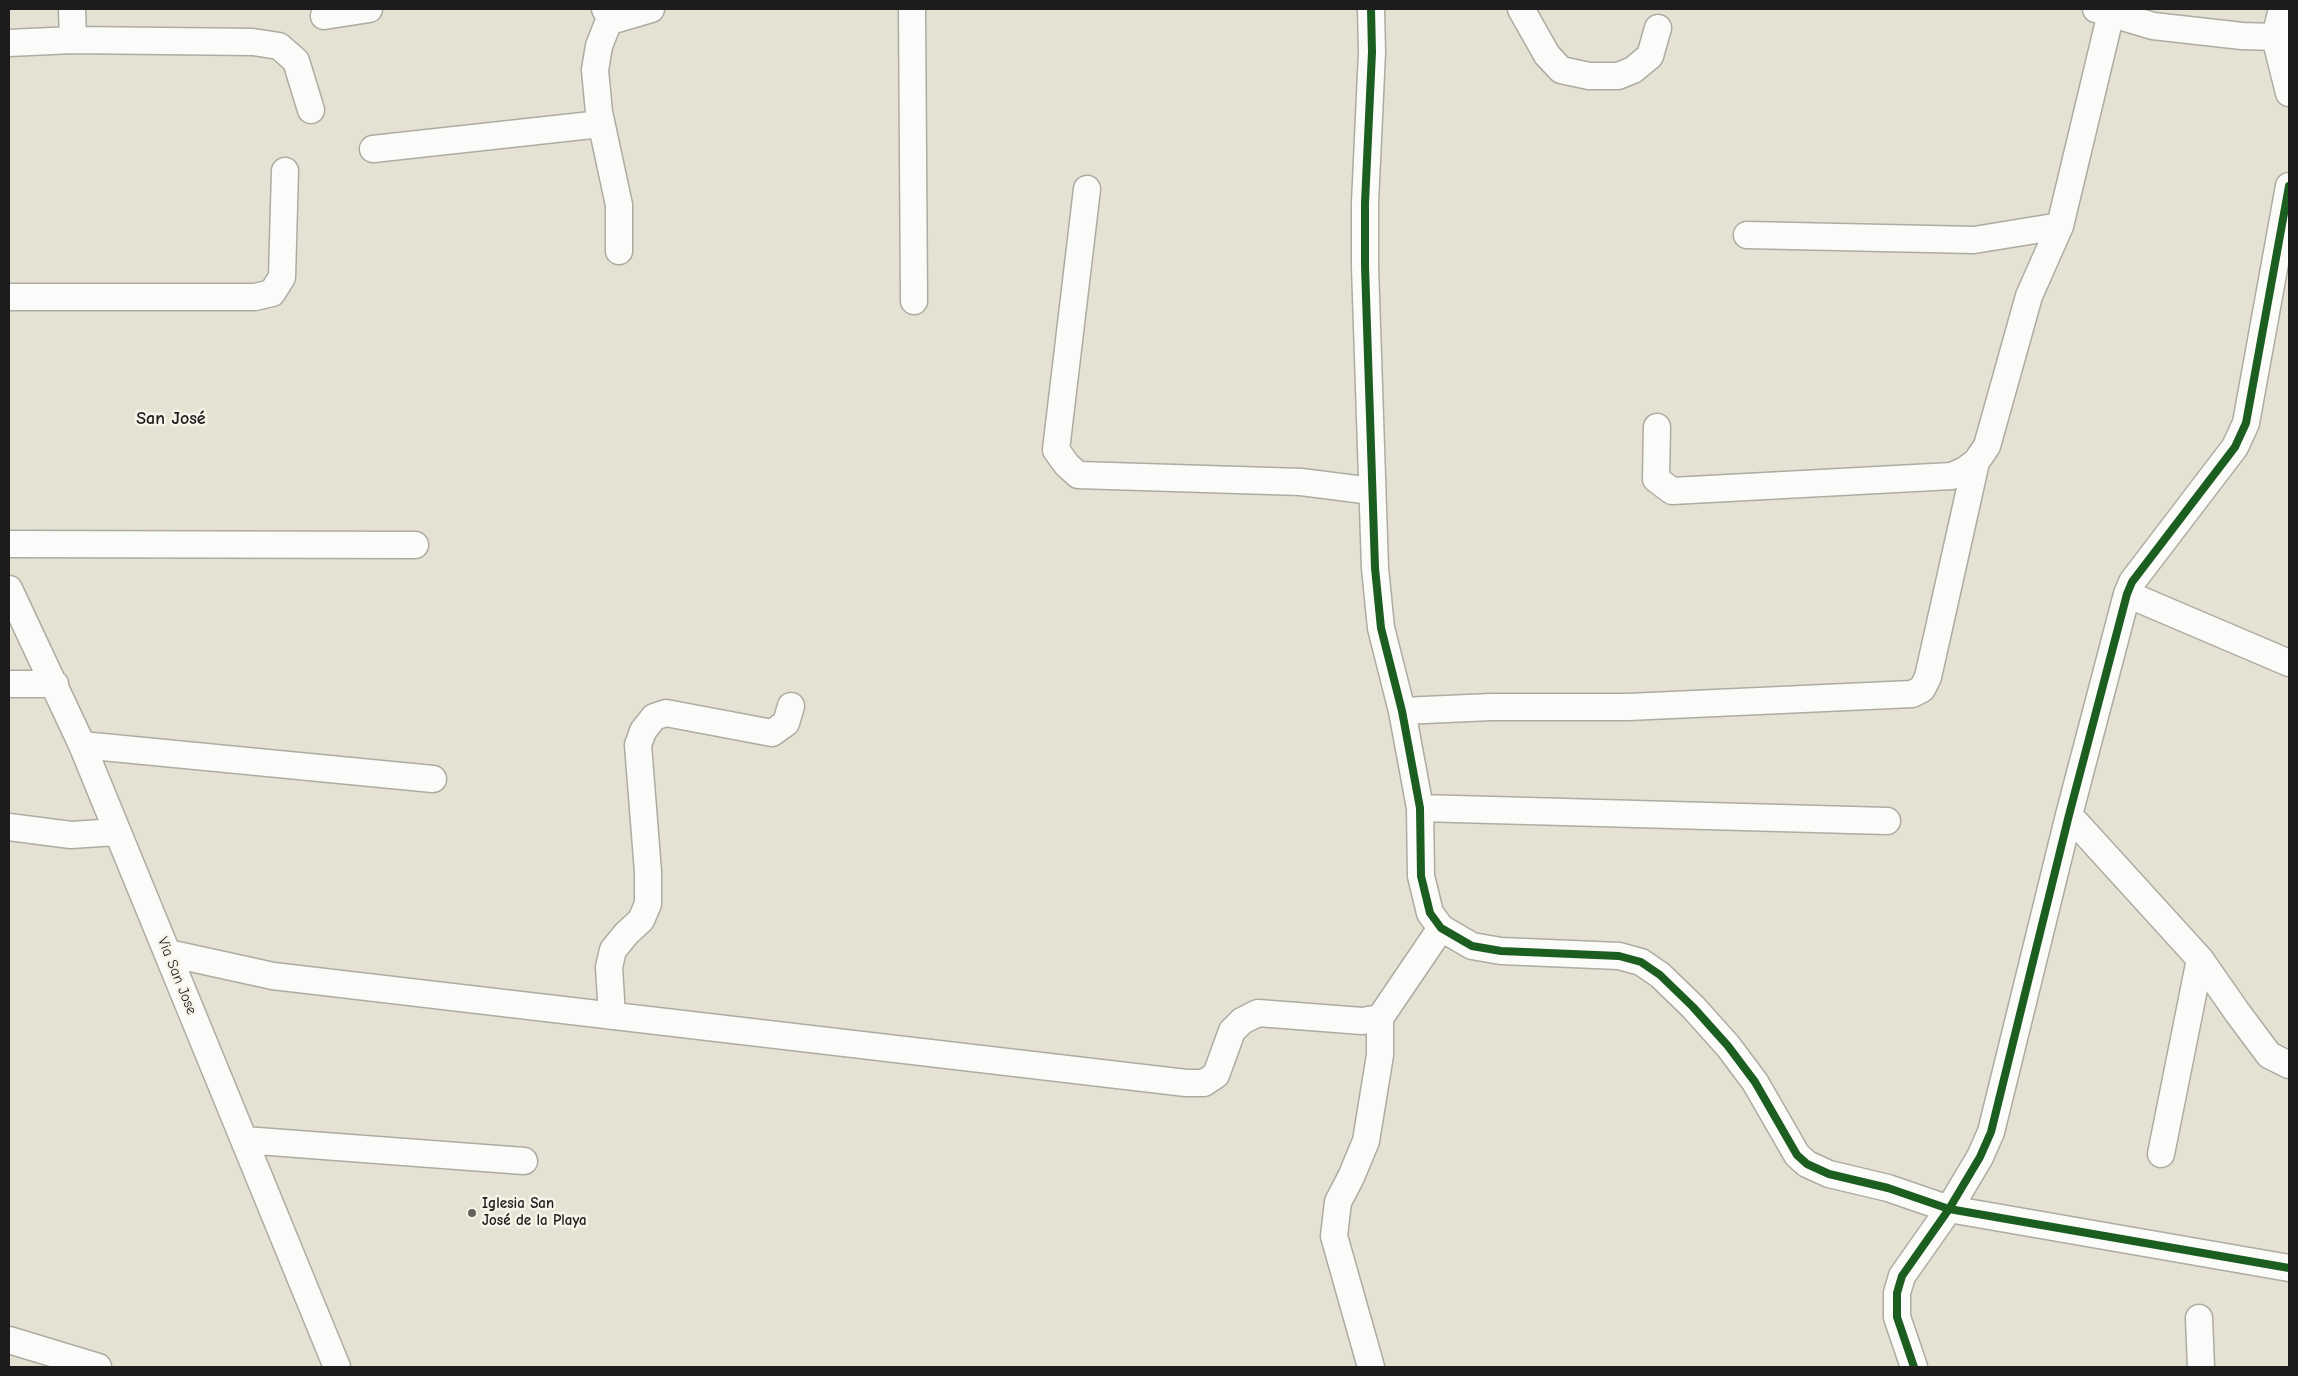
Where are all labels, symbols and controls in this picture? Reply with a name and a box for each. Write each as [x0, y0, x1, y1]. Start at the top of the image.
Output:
district label: San José [136, 408, 206, 430]
street label: Via San Jose [153, 935, 201, 1017]
place label: Iglesia San José de la Playa [482, 1195, 587, 1230]
marker: Iglesia San José de la Playa [466, 1207, 478, 1219]

